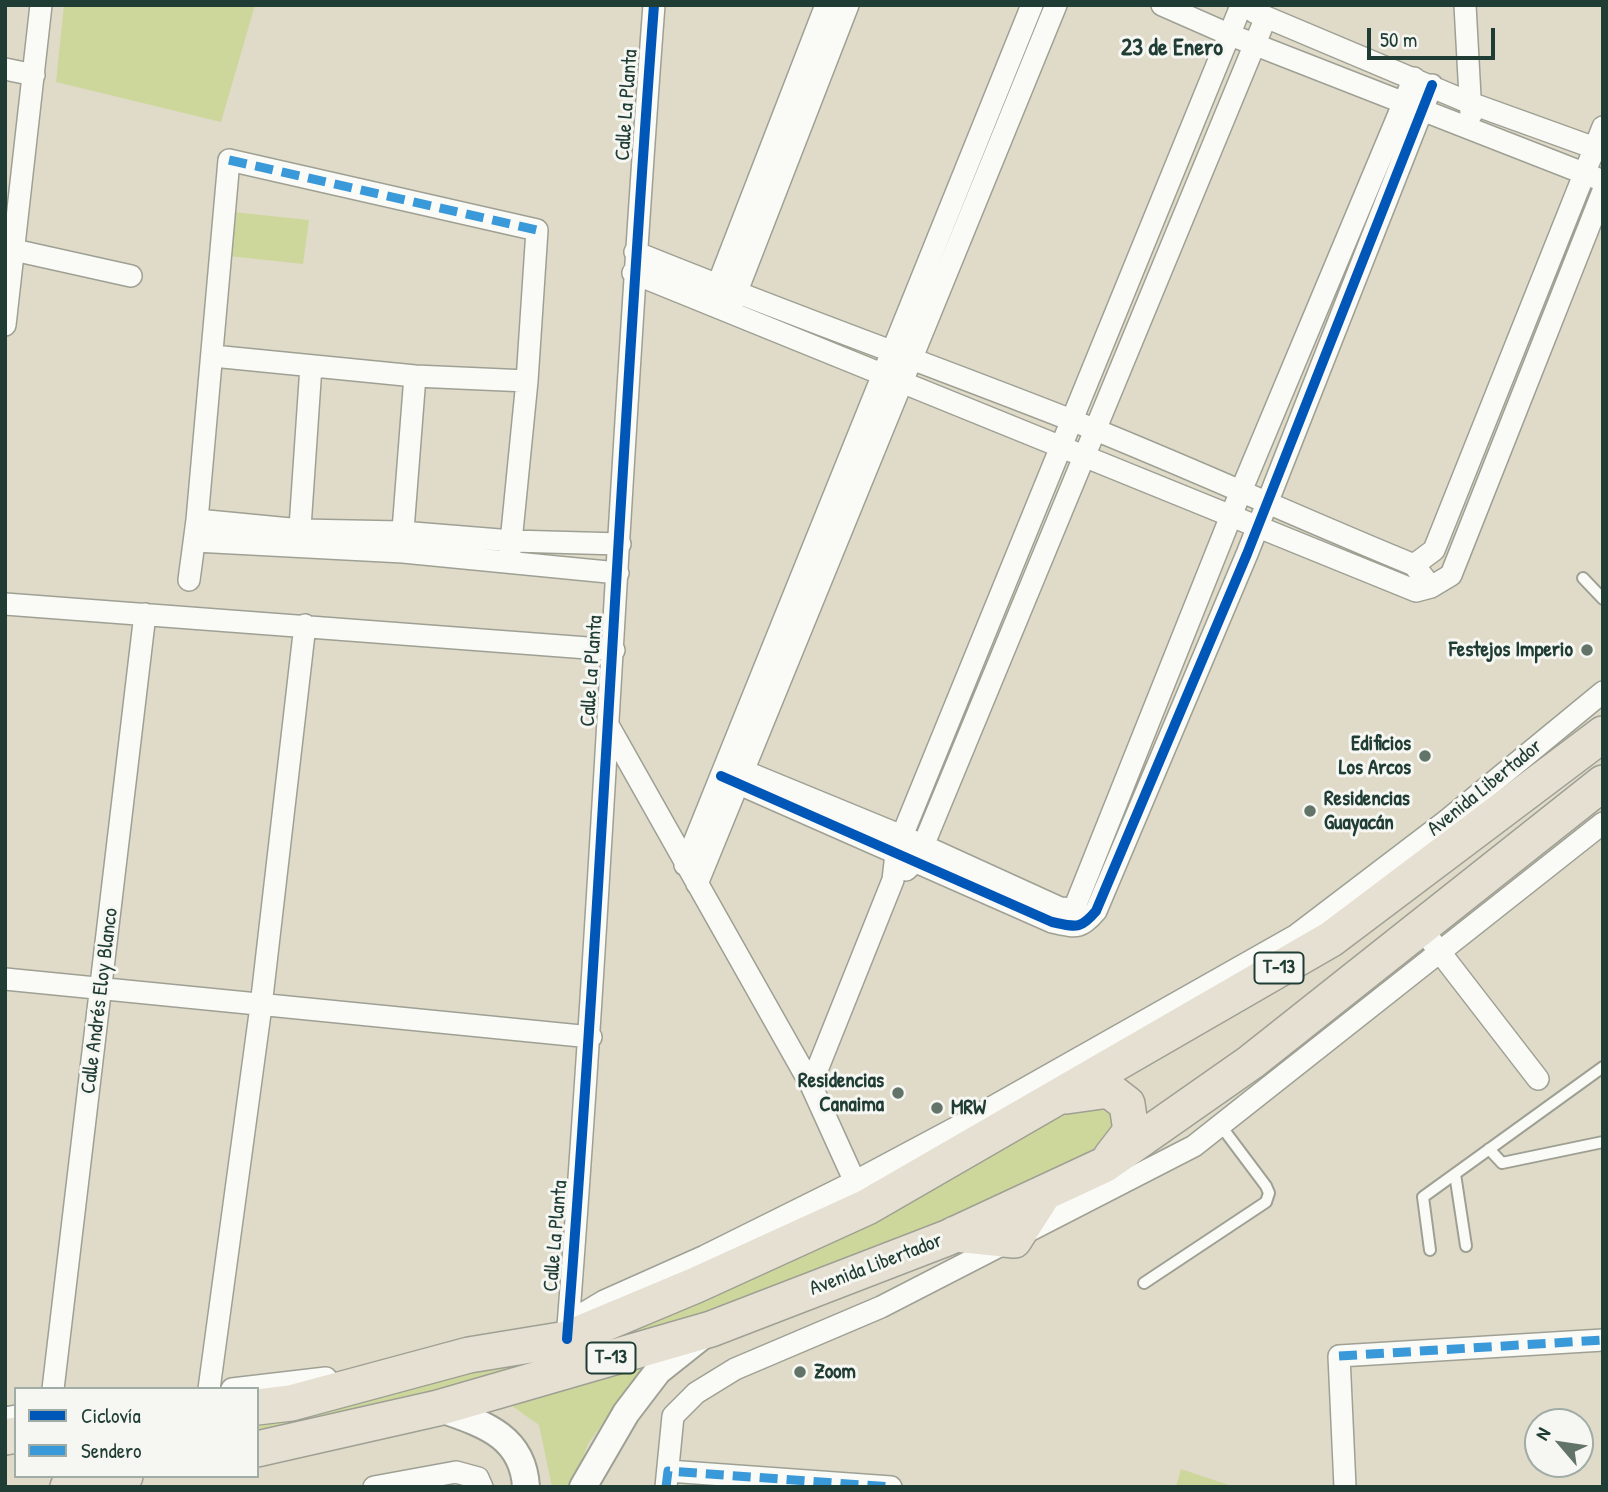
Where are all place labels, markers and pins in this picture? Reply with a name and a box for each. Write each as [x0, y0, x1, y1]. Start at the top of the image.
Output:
place label: Festejos Imperio [1449, 637, 1573, 663]
marker: Festejos Imperio [1579, 642, 1595, 658]
place label: Edificios Los Arcos [1339, 731, 1411, 781]
marker: Edificios Los Arcos [1417, 748, 1433, 764]
place label: Residencias Guayacán [1324, 786, 1410, 836]
marker: Residencias Guayacán [1302, 803, 1318, 819]
place label: Residencias Canaima [798, 1068, 884, 1118]
marker: Residencias Canaima [890, 1085, 906, 1101]
place label: MRW [951, 1095, 986, 1121]
marker: MRW [929, 1100, 945, 1116]
place label: Zoom [814, 1359, 856, 1385]
marker: Zoom [792, 1364, 808, 1380]

